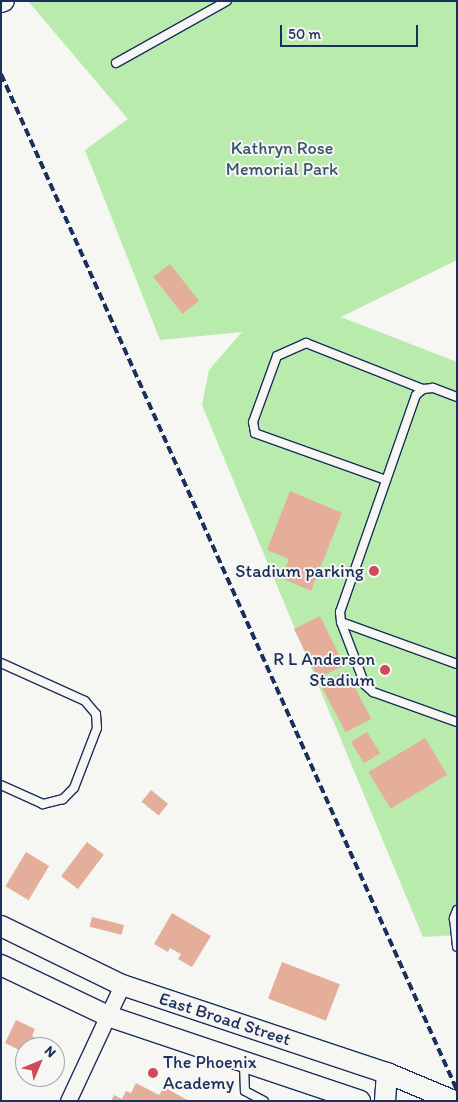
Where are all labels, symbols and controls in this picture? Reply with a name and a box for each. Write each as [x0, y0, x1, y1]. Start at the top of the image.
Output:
scale bar [283, 15, 420, 47]
text: 50 m [288, 25, 321, 43]
park label: Kathryn Rose Memorial Park [226, 138, 338, 180]
place label: Stadium parking [235, 560, 364, 582]
marker: Stadium parking [368, 565, 380, 577]
place label: R L Anderson Stadium [273, 649, 375, 692]
marker: R L Anderson Stadium [379, 664, 391, 676]
street label: East Broad Street [157, 988, 293, 1050]
north arrow [15, 1037, 65, 1087]
text: N [41, 1042, 60, 1061]
place label: The Phoenix Academy [163, 1052, 256, 1094]
marker: The Phoenix Academy [147, 1067, 159, 1079]

